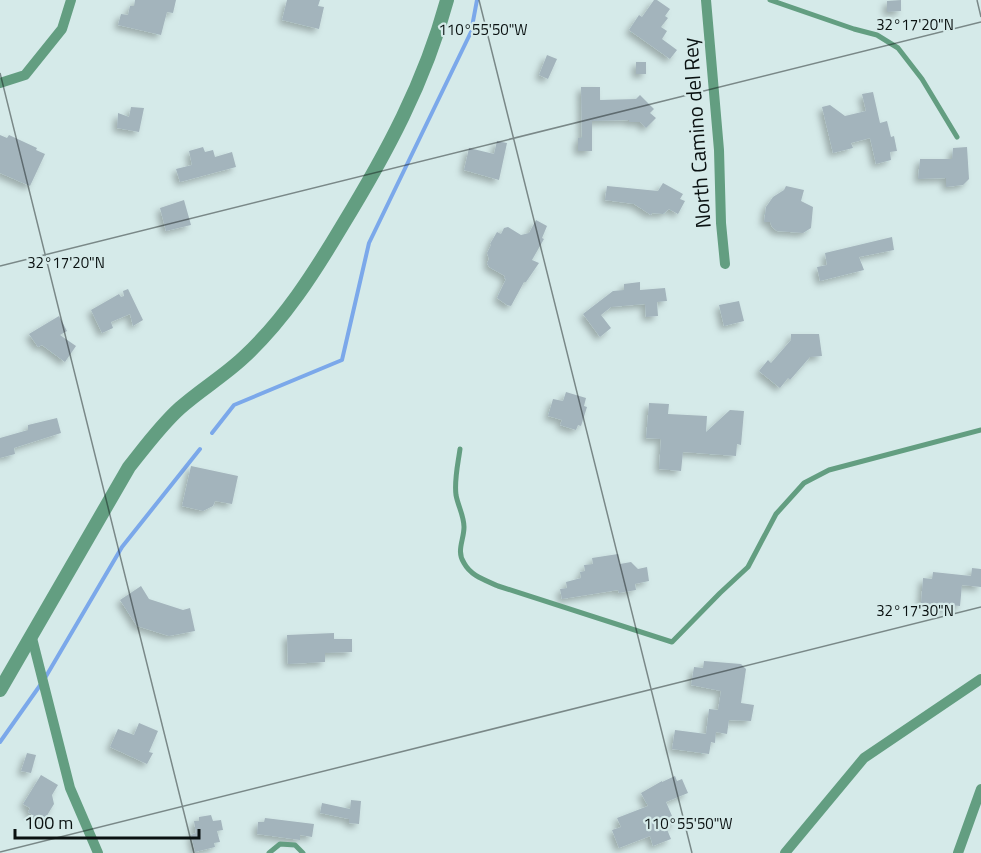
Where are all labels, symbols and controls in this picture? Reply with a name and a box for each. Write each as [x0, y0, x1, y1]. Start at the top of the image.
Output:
text: 32°17'20"N [876, 13, 954, 36]
text: 110°55'50"W [438, 18, 528, 41]
street label: North Camino del Rey [673, 36, 719, 230]
text: 32°17'20"N [27, 251, 105, 274]
text: 32°17'30"N [876, 599, 954, 622]
scale bar [15, 802, 200, 840]
text: 100 m [24, 809, 73, 836]
text: 110°55'50"W [643, 812, 733, 835]

